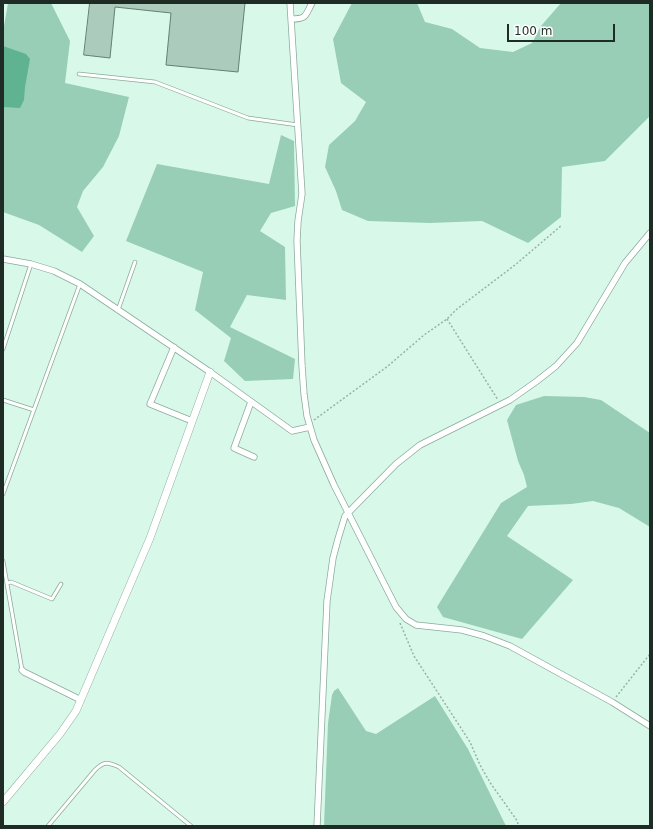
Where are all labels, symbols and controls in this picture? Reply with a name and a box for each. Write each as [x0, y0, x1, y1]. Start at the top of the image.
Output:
scale bar [509, 16, 617, 42]
text: 100 m [514, 24, 552, 38]

